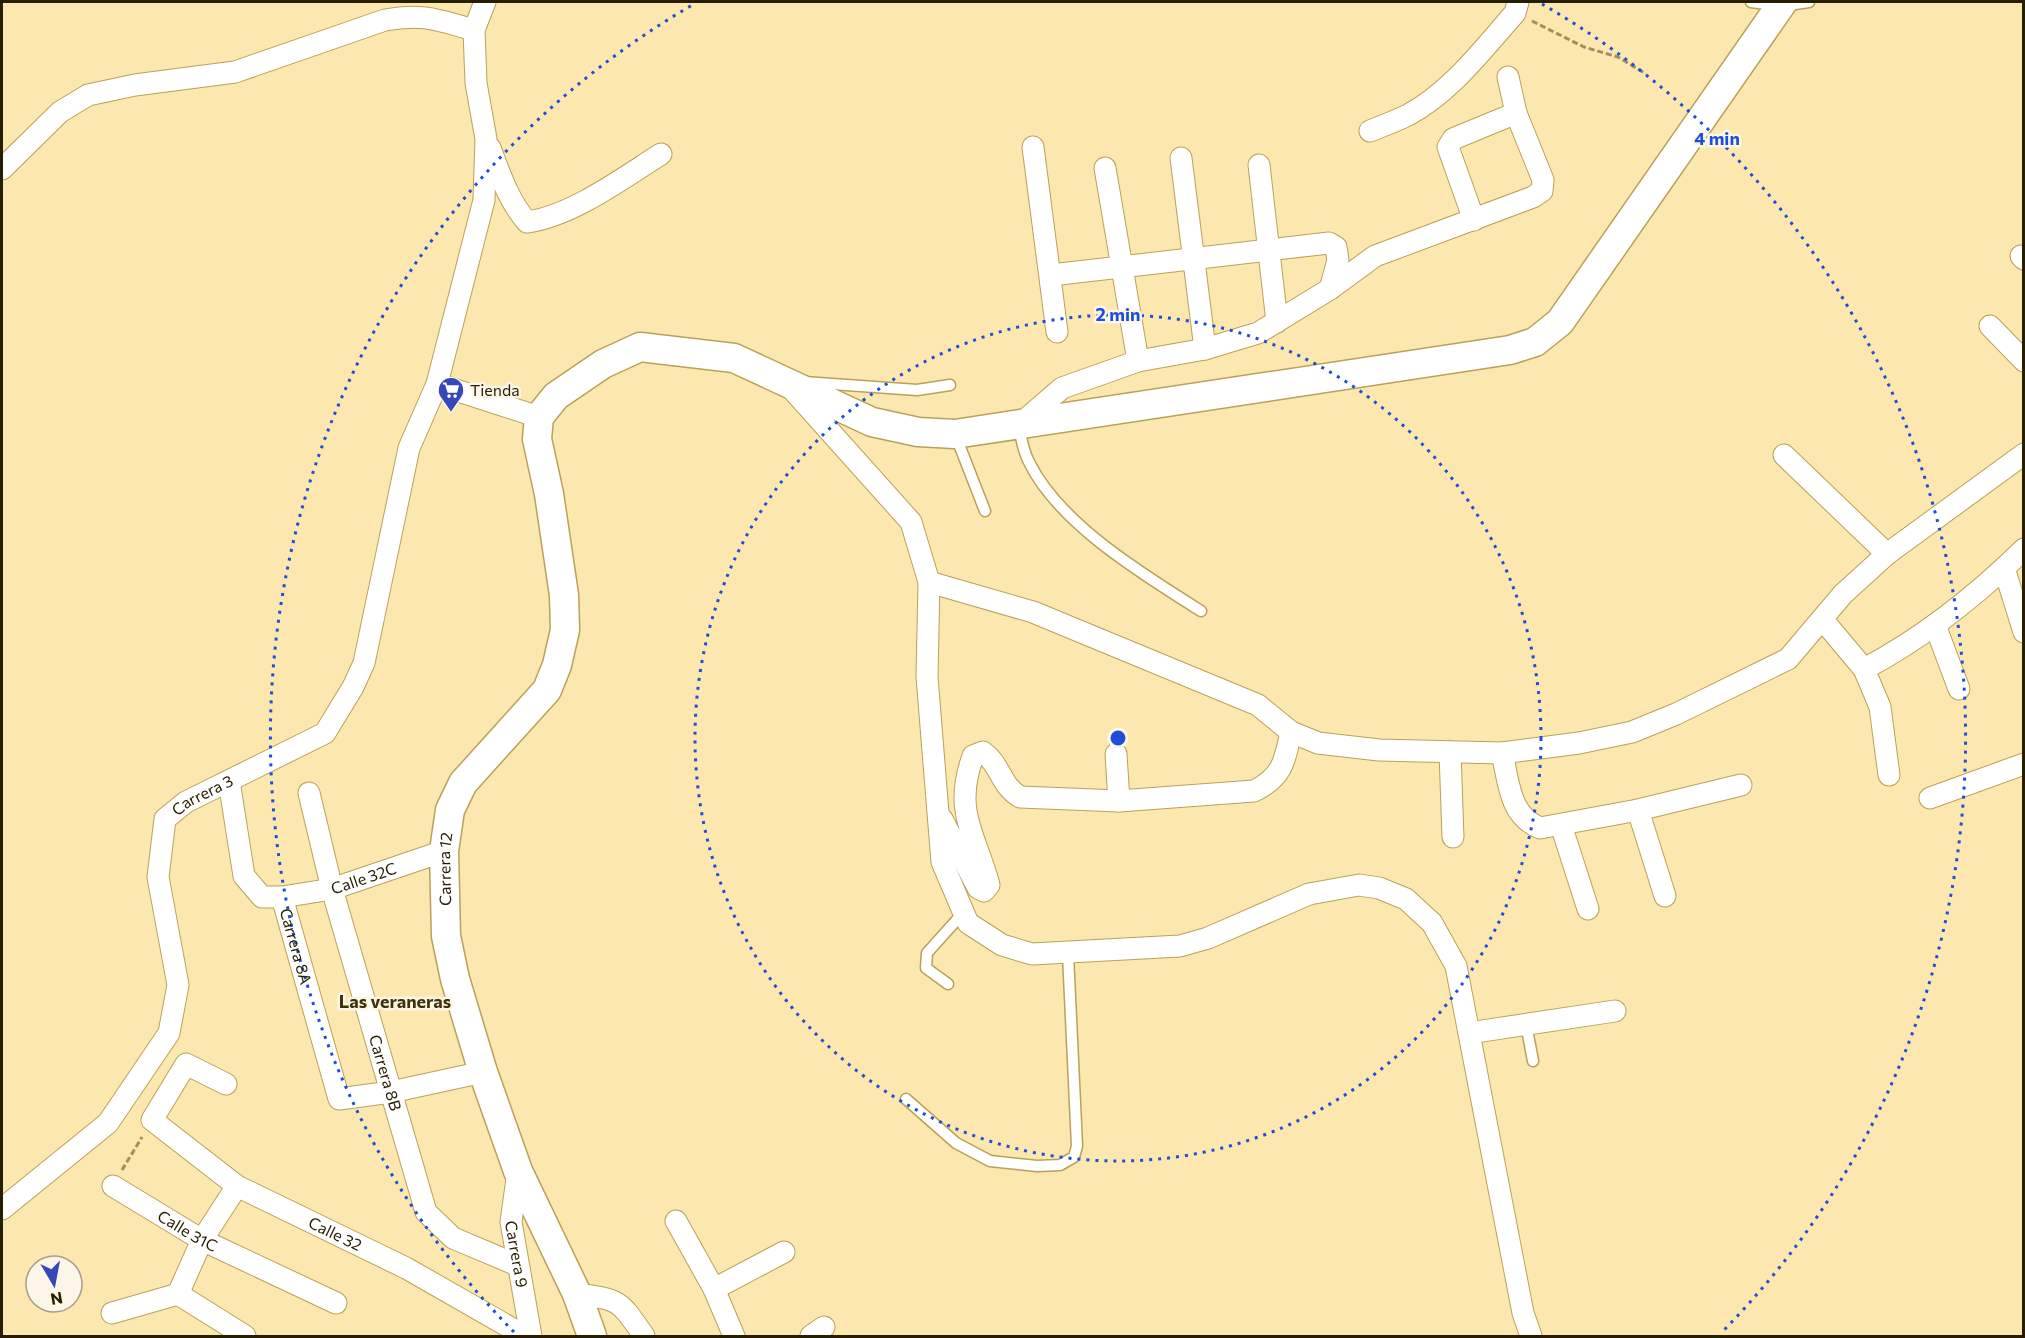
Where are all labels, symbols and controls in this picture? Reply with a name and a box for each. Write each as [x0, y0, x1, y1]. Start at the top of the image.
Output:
text: 4 min [1694, 127, 1740, 149]
text: 2 min [1096, 303, 1140, 325]
supermarket icon: Tienda [436, 375, 466, 413]
place label: Tienda [470, 380, 520, 399]
centre of rings [1108, 728, 1128, 748]
street label: Carrera 3 [167, 770, 236, 819]
street label: Carrera 12 [434, 831, 456, 906]
street label: Calle 32C [328, 858, 399, 898]
street label: Carrera 8A [277, 906, 316, 986]
district label: Las veraneras [339, 990, 451, 1012]
street label: Carrera 8B [366, 1032, 406, 1113]
street label: Calle 31C [155, 1205, 221, 1255]
street label: Calle 32 [306, 1212, 365, 1254]
street label: Carrera 9 [502, 1219, 532, 1289]
north arrow [24, 1254, 84, 1314]
text: N [49, 1289, 64, 1310]

